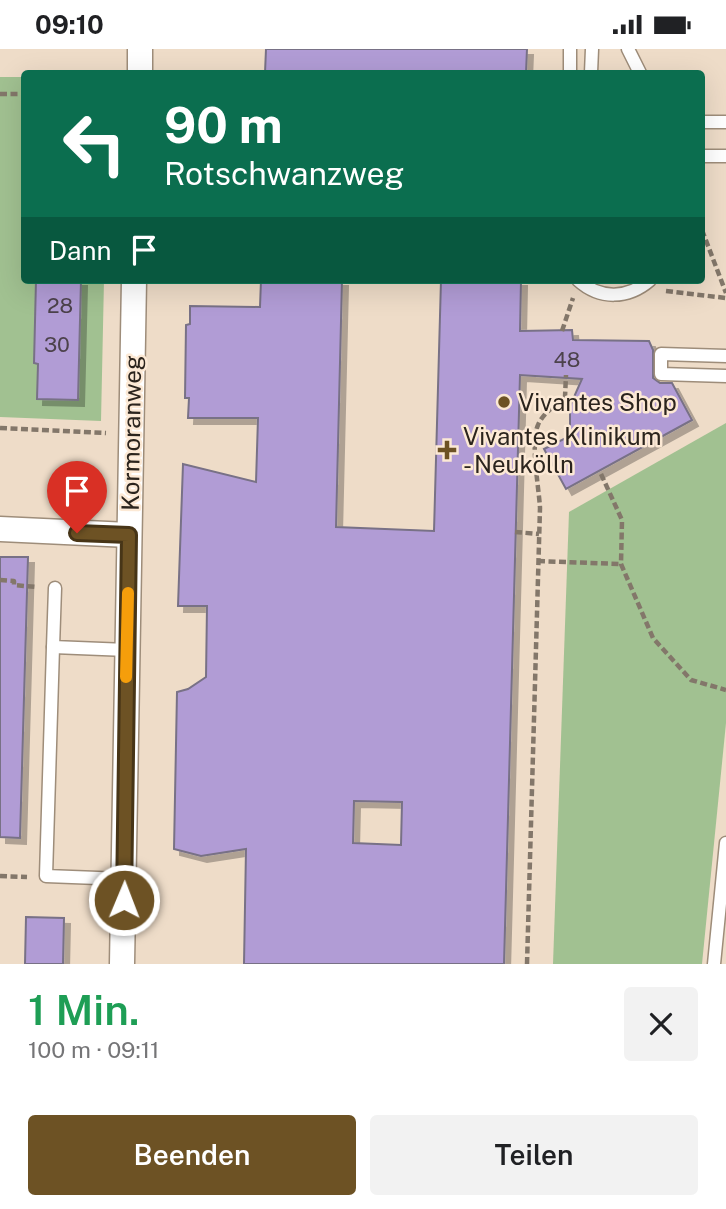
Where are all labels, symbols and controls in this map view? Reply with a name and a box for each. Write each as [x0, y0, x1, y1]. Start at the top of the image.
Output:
text: 09:10 [35, 9, 104, 40]
text: 90 m [164, 96, 283, 154]
icon: left [49, 98, 140, 189]
text: Rotschwanzweg [164, 155, 405, 192]
icon: arrive [125, 231, 163, 269]
text: Dann [49, 235, 111, 266]
house number: 28 [47, 293, 73, 318]
house number: 30 [44, 332, 70, 357]
house number: 48 [554, 347, 580, 372]
street label: Kormoranweg [116, 355, 146, 511]
place label: Vivantes Shop [518, 388, 677, 416]
marker: Vivantes Shop [496, 394, 512, 410]
place label: Vivantes Klinikum - Neukölln [463, 422, 662, 478]
marker: Vivantes Klinikum - Neukölln [437, 440, 457, 460]
pin [47, 461, 107, 533]
icon: arrive [58, 472, 96, 510]
position arrow [87, 863, 161, 937]
text: 1 Min. [28, 985, 139, 1034]
button: close [624, 987, 698, 1061]
text: 100 m · 09:11 [28, 1036, 159, 1063]
button: Beenden [28, 1115, 356, 1195]
button: Teilen [370, 1115, 698, 1195]

